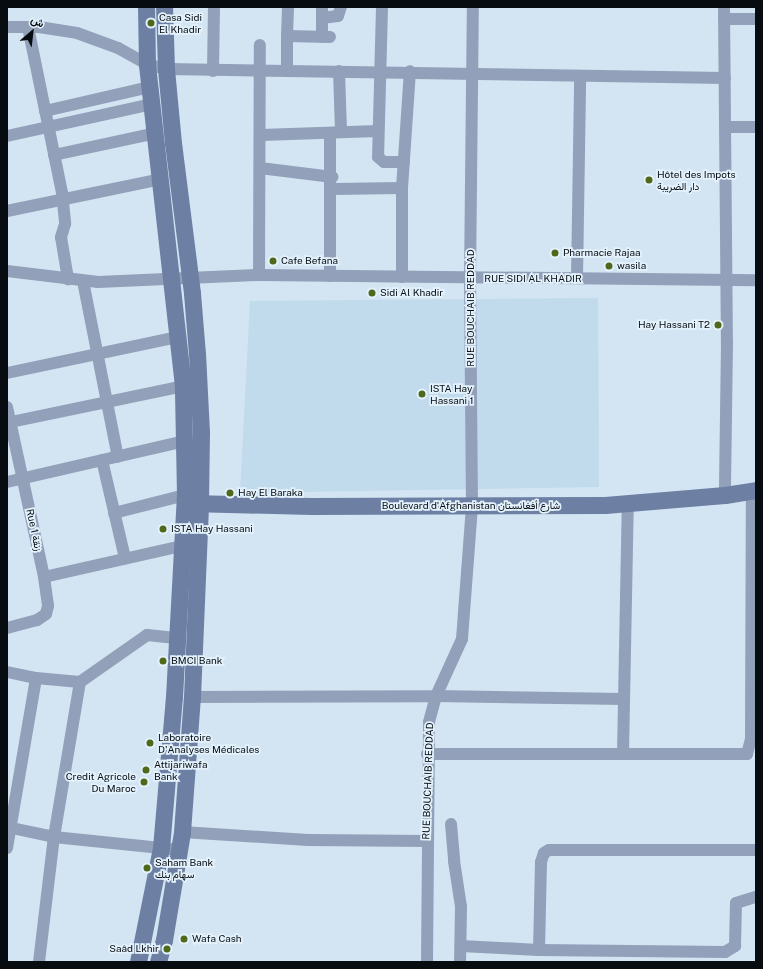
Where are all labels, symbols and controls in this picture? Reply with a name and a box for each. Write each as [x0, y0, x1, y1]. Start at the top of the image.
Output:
place label: Casa Sidi El Khadir [159, 11, 202, 34]
north arrow [12, 12, 52, 52]
text: ش [29, 13, 46, 30]
marker: Casa Sidi El Khadir [146, 18, 156, 28]
place label: Hôtel des Impots دار الضريبة [657, 168, 736, 192]
marker: Hôtel des Impots دار الضريبة [644, 175, 654, 185]
place label: Pharmacie Rajaa [563, 247, 641, 259]
marker: Pharmacie Rajaa [550, 248, 560, 258]
street label: RUE BOUCHAIB REDDAD [465, 249, 477, 367]
place label: Cafe Befana [281, 255, 338, 267]
marker: Cafe Befana [268, 256, 278, 266]
place label: wasila [617, 260, 646, 272]
marker: wasila [604, 261, 614, 271]
street label: RUE SIDI AL KHADIR [484, 273, 582, 285]
place label: Sidi Al Khadir [380, 287, 443, 299]
marker: Sidi Al Khadir [367, 288, 377, 298]
place label: Hay Hassani T2 [638, 319, 710, 331]
marker: Hay Hassani T2 [713, 320, 723, 330]
place label: ISTA Hay Hassani 1 [430, 382, 474, 406]
marker: ISTA Hay Hassani 1 [417, 389, 427, 399]
place label: Hay El Baraka [238, 487, 303, 499]
marker: Hay El Baraka [225, 488, 235, 498]
street label: Boulevard d'Afghanistan شارع أفغانستان [382, 500, 560, 512]
street label: Rue 1 زنقة [24, 508, 44, 552]
place label: ISTA Hay Hassani [171, 523, 253, 535]
marker: ISTA Hay Hassani [158, 524, 168, 534]
place label: BMCI Bank [171, 655, 222, 667]
marker: BMCI Bank [158, 656, 168, 666]
street label: RUE BOUCHAIB REDDAD [420, 722, 436, 840]
place label: Laboratoire D'Analyses Médicales [158, 731, 259, 754]
marker: Laboratoire D'Analyses Médicales [145, 738, 155, 748]
place label: Attijariwafa Bank [154, 758, 207, 782]
marker: Attijariwafa Bank [141, 765, 151, 775]
place label: Credit Agricole Du Maroc [66, 770, 136, 794]
marker: Credit Agricole Du Maroc [139, 777, 149, 787]
place label: Saham Bank سهام بنك [155, 856, 213, 880]
marker: Saham Bank سهام بنك [142, 863, 152, 873]
place label: Wafa Cash [192, 933, 242, 945]
marker: Wafa Cash [179, 934, 189, 944]
place label: Saâd Lkhir [109, 943, 159, 955]
marker: Saâd Lkhir [162, 944, 172, 954]

